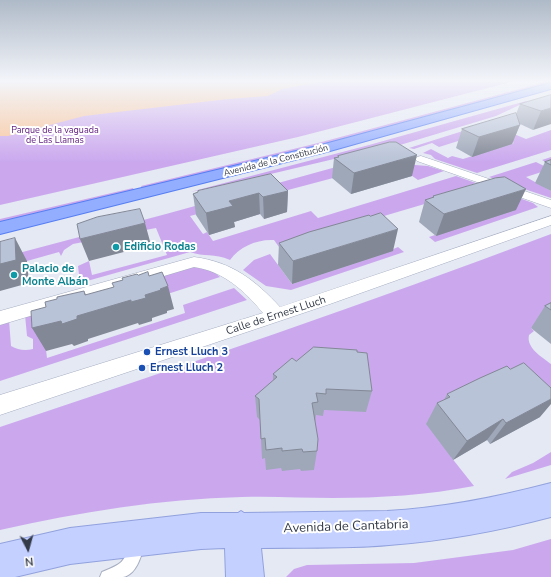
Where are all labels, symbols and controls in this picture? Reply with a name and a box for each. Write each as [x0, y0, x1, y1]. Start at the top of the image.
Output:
park label: Parque de la vaguada de Las Llamas [11, 126, 99, 147]
street label: Avenida de la Constitución [223, 143, 329, 179]
place label: Edificio Rodas [124, 240, 196, 254]
marker: Edificio Rodas [111, 242, 121, 252]
place label: Palacio de Monte Albán [22, 262, 88, 288]
marker: Palacio de Monte Albán [9, 270, 19, 280]
street label: Calle de Ernest Lluch [224, 294, 328, 338]
place label: Ernest Lluch 3 [155, 345, 228, 359]
marker: Ernest Lluch 3 [142, 347, 152, 357]
place label: Ernest Lluch 2 [150, 361, 223, 375]
marker: Ernest Lluch 2 [137, 363, 147, 373]
street label: Avenida de Cantabria [283, 517, 409, 537]
north arrow [8, 529, 48, 569]
text: N [24, 554, 34, 569]

